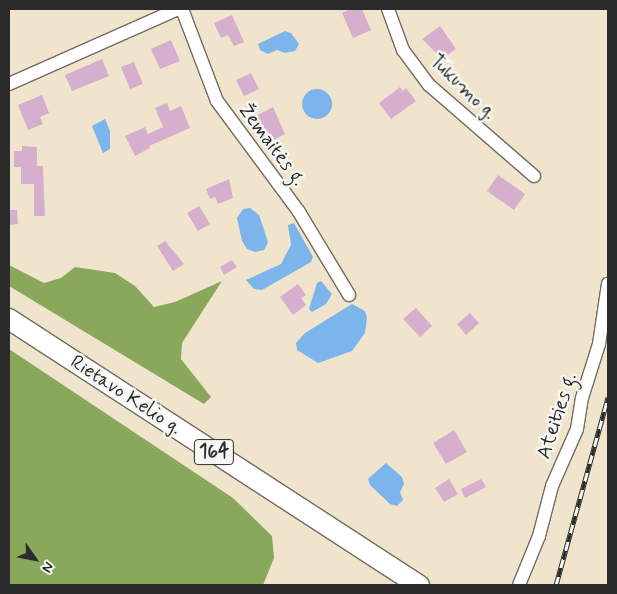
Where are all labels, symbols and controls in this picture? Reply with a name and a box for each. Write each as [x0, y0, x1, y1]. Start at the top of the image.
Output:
street label: Tukumo g. [425, 49, 501, 125]
street label: Žemaitės g. [234, 99, 310, 191]
street label: Rietavo Kelio g. [65, 350, 187, 440]
street label: Ateities g. [532, 370, 582, 462]
road number: 164 [193, 436, 235, 468]
north arrow [10, 534, 60, 584]
text: N [37, 558, 58, 576]

